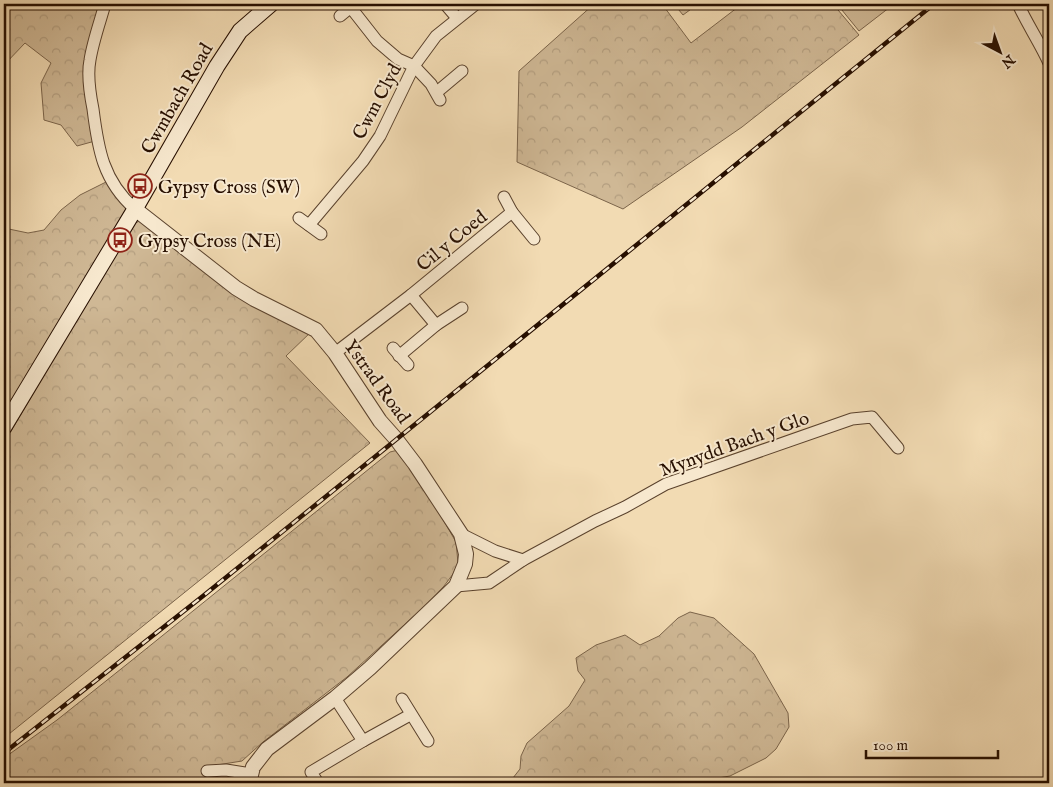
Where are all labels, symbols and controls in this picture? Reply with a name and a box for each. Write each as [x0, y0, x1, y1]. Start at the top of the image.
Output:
north arrow [976, 28, 1026, 78]
street label: Cwmbach Road [136, 38, 220, 159]
text: N [997, 50, 1019, 72]
street label: Cwm Clyd [348, 59, 408, 144]
bus stop icon: Gypsy Cross (SW) [127, 173, 153, 199]
place label: Gypsy Cross (SW) [158, 176, 300, 200]
street label: Cil y Coed [412, 205, 493, 277]
bus stop icon: Gypsy Cross (NE) [107, 227, 133, 253]
place label: Gypsy Cross (NE) [138, 230, 281, 254]
street label: Ystrad Road [338, 336, 415, 430]
street label: Mynydd Bach y Glo [657, 407, 813, 483]
scale bar [866, 727, 998, 759]
text: 100 m [873, 736, 909, 755]

